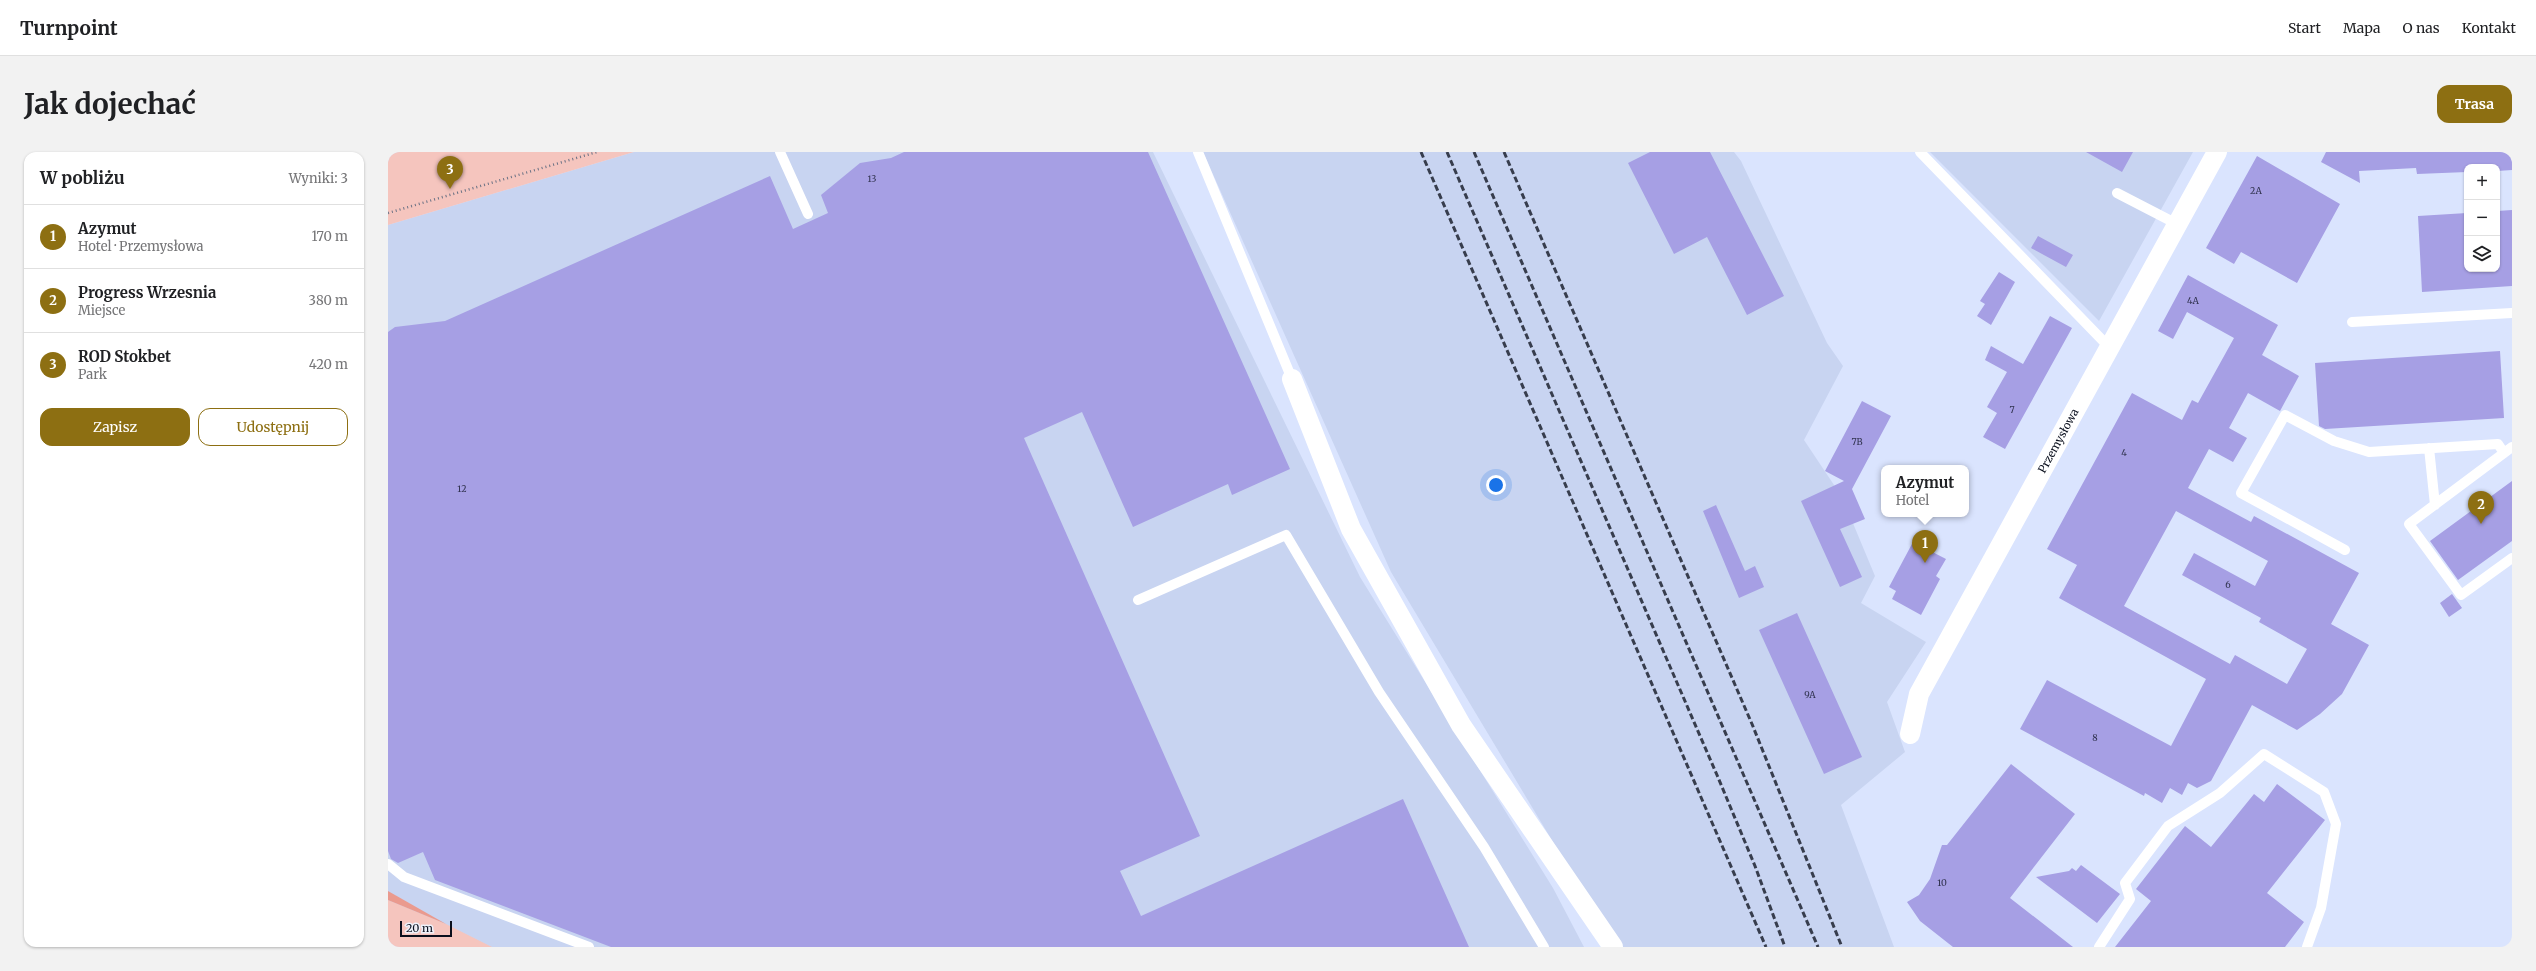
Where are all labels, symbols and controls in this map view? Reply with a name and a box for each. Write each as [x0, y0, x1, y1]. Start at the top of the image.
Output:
text: Turnpoint [20, 16, 118, 40]
text: Start [2288, 19, 2321, 37]
text: Mapa [2343, 19, 2380, 37]
text: O nas [2402, 19, 2440, 37]
text: Kontakt [2462, 19, 2516, 37]
button: Trasa [2437, 85, 2512, 123]
text: Jak dojechać [24, 86, 196, 122]
pin: 3 [437, 156, 463, 189]
map controls [2464, 164, 2500, 272]
button: + [2464, 164, 2500, 200]
text: W pobliżu [40, 167, 125, 189]
text: Wyniki: 3 [289, 170, 348, 187]
house number: 13 [868, 173, 876, 184]
house number: 2A [2250, 185, 2263, 196]
button: − [2464, 200, 2500, 236]
text: Azymut [78, 219, 137, 238]
text: 1 [50, 228, 56, 245]
text: 170 m [311, 228, 348, 245]
button: layers [2464, 236, 2500, 272]
text: Hotel · Przemysłowa [78, 238, 203, 255]
text: Progress Wrzesnia [78, 283, 216, 302]
text: 2 [49, 292, 57, 309]
text: 380 m [309, 292, 348, 309]
house number: 4A [2187, 295, 2200, 306]
text: Miejsce [78, 302, 125, 319]
text: ROD Stokbet [78, 347, 171, 366]
text: 3 [49, 356, 57, 373]
text: 420 m [309, 356, 348, 373]
text: Park [78, 366, 107, 383]
house number: 7 [2009, 404, 2015, 415]
street label: Przemysłowa [2035, 406, 2082, 475]
button: Zapisz [40, 408, 190, 446]
button: Udostępnij [198, 408, 348, 446]
house number: 7B [1851, 436, 1863, 447]
house number: 4 [2121, 447, 2127, 458]
popup [1881, 465, 1969, 517]
text: Azymut [1896, 473, 1954, 492]
your location [1486, 475, 1506, 495]
house number: 12 [457, 483, 467, 494]
pin: 2 [2468, 491, 2494, 524]
text: Hotel [1896, 492, 1929, 509]
pin: 1 [1912, 530, 1938, 563]
house number: 6 [2225, 579, 2231, 590]
house number: 9A [1804, 689, 1816, 700]
house number: 8 [2092, 732, 2098, 743]
house number: 10 [1937, 877, 1947, 888]
scale bar [400, 919, 452, 938]
text: 20 m [406, 921, 433, 935]

